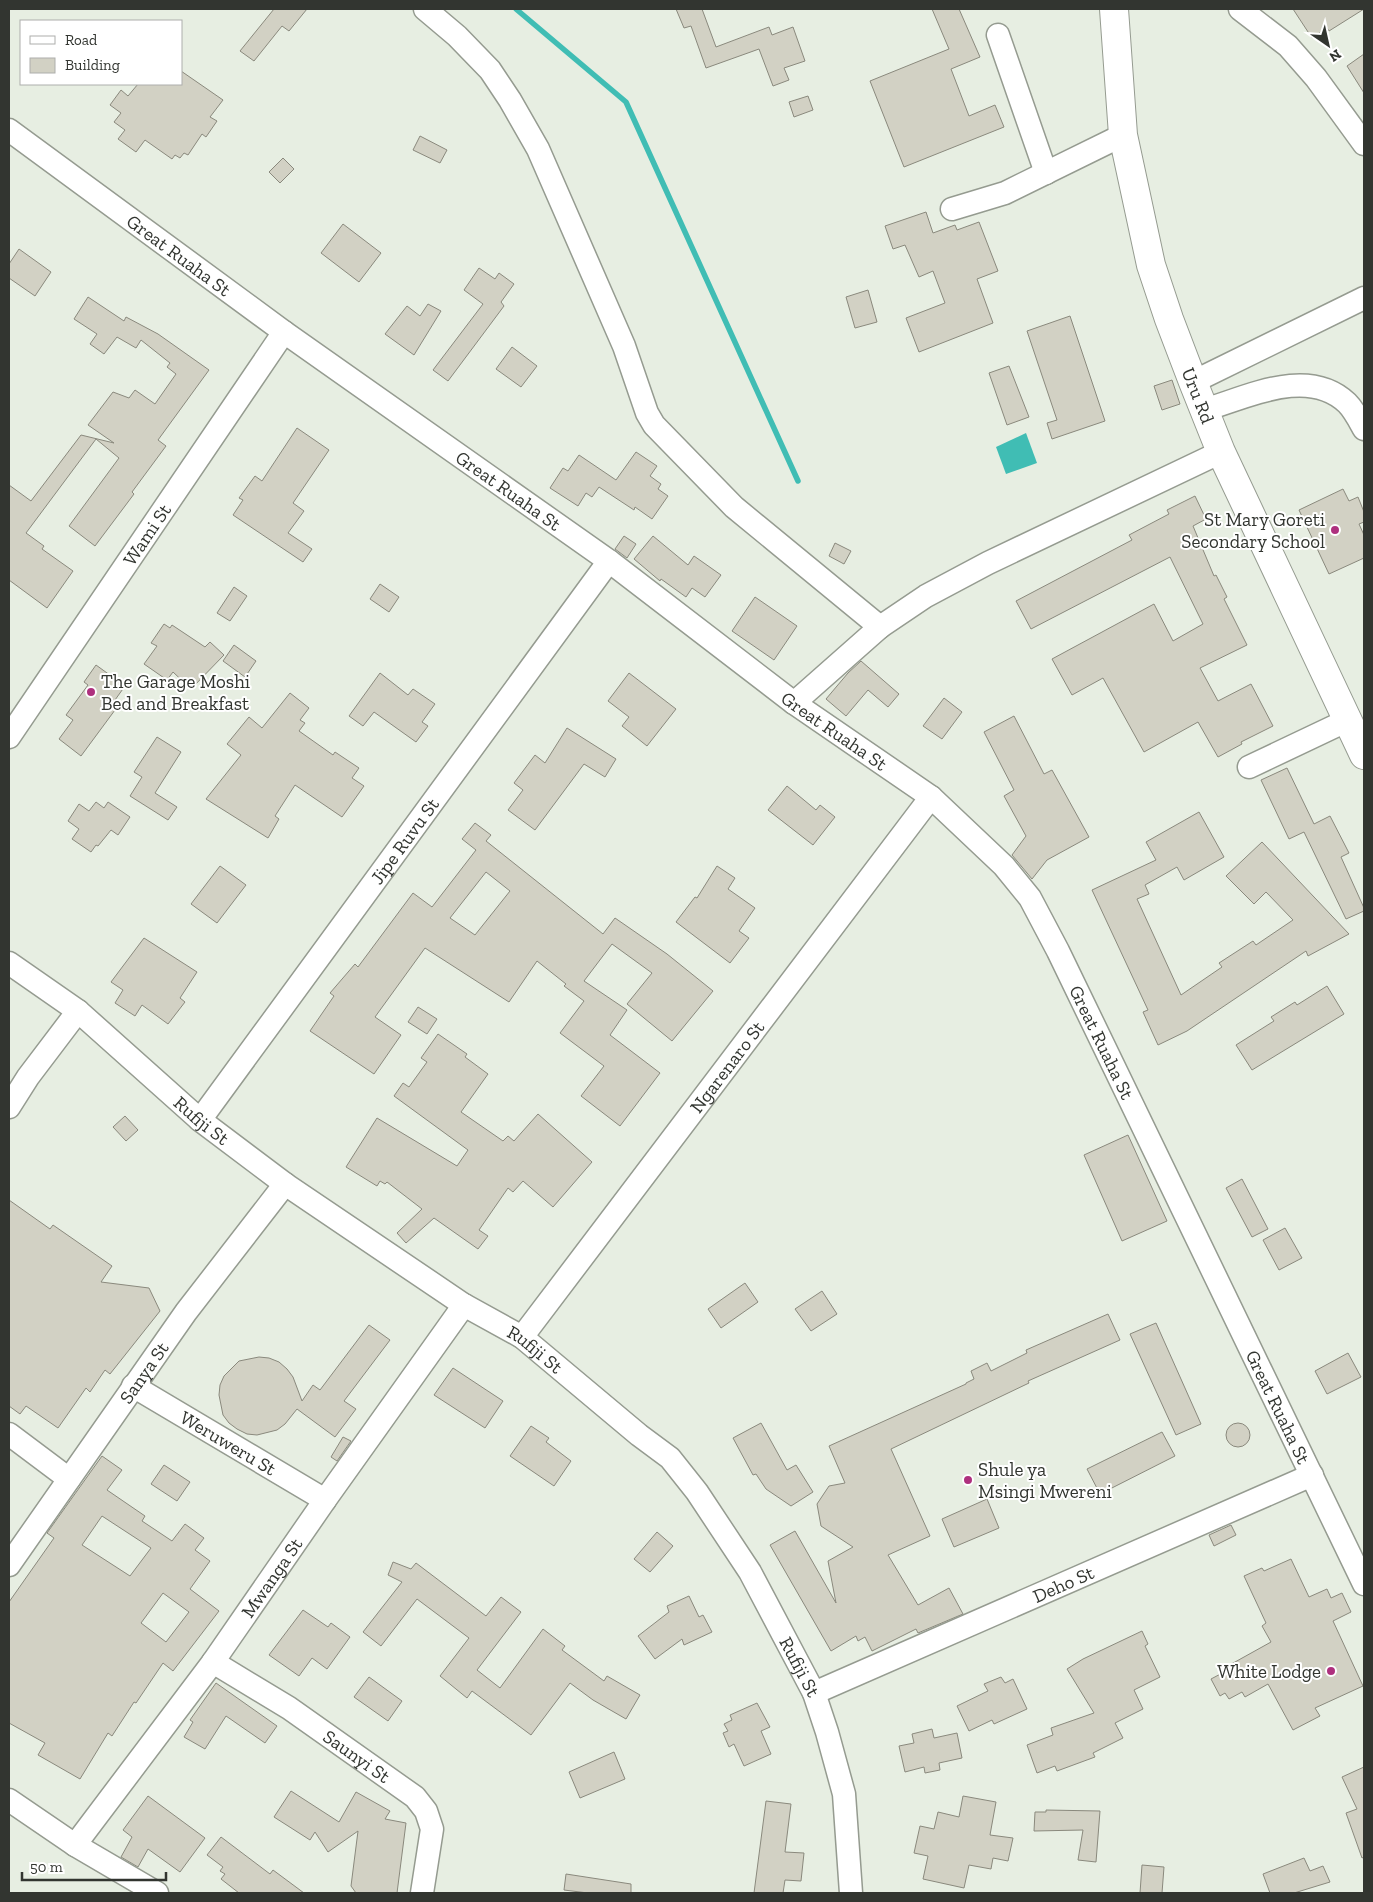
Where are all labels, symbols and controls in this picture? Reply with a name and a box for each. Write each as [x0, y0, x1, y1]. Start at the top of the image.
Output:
legend [20, 20, 182, 85]
north arrow [1303, 20, 1353, 70]
text: Road [65, 31, 98, 49]
text: N [1326, 45, 1344, 66]
text: Building [65, 56, 120, 74]
street label: Great Ruaha St [122, 209, 235, 301]
street label: Uru Rd [1177, 364, 1220, 427]
street label: Great Ruaha St [451, 446, 565, 536]
street label: Wami St [118, 499, 176, 570]
place label: St Mary Goreti Secondary School [1181, 508, 1325, 553]
marker: St Mary Goreti Secondary School [1329, 524, 1341, 536]
place label: The Garage Moshi Bed and Breakfast [101, 670, 250, 715]
marker: The Garage Moshi Bed and Breakfast [85, 686, 97, 698]
street label: Great Ruaha St [777, 686, 892, 776]
street label: Jipe Ruvu St [365, 793, 444, 889]
street label: Great Ruaha St [1064, 982, 1139, 1103]
street label: Ngarenaro St [685, 1016, 769, 1118]
street label: Rufiji St [169, 1091, 234, 1150]
street label: Rufiji St [503, 1320, 567, 1378]
street label: Sanya St [115, 1337, 174, 1408]
street label: Great Ruaha St [1241, 1346, 1315, 1468]
street label: Weruweru St [176, 1406, 280, 1480]
place label: Shule ya Msingi Mwereni [978, 1458, 1112, 1503]
marker: Shule ya Msingi Mwereni [962, 1474, 974, 1486]
street label: Mwanga St [236, 1533, 307, 1622]
street label: Deho St [1029, 1561, 1097, 1608]
street label: Rufiji St [774, 1633, 825, 1701]
place label: White Lodge [1217, 1660, 1321, 1683]
marker: White Lodge [1325, 1665, 1337, 1677]
street label: Saunyi St [319, 1725, 395, 1788]
scale bar [22, 1850, 166, 1882]
text: 50 m [30, 1858, 63, 1876]

